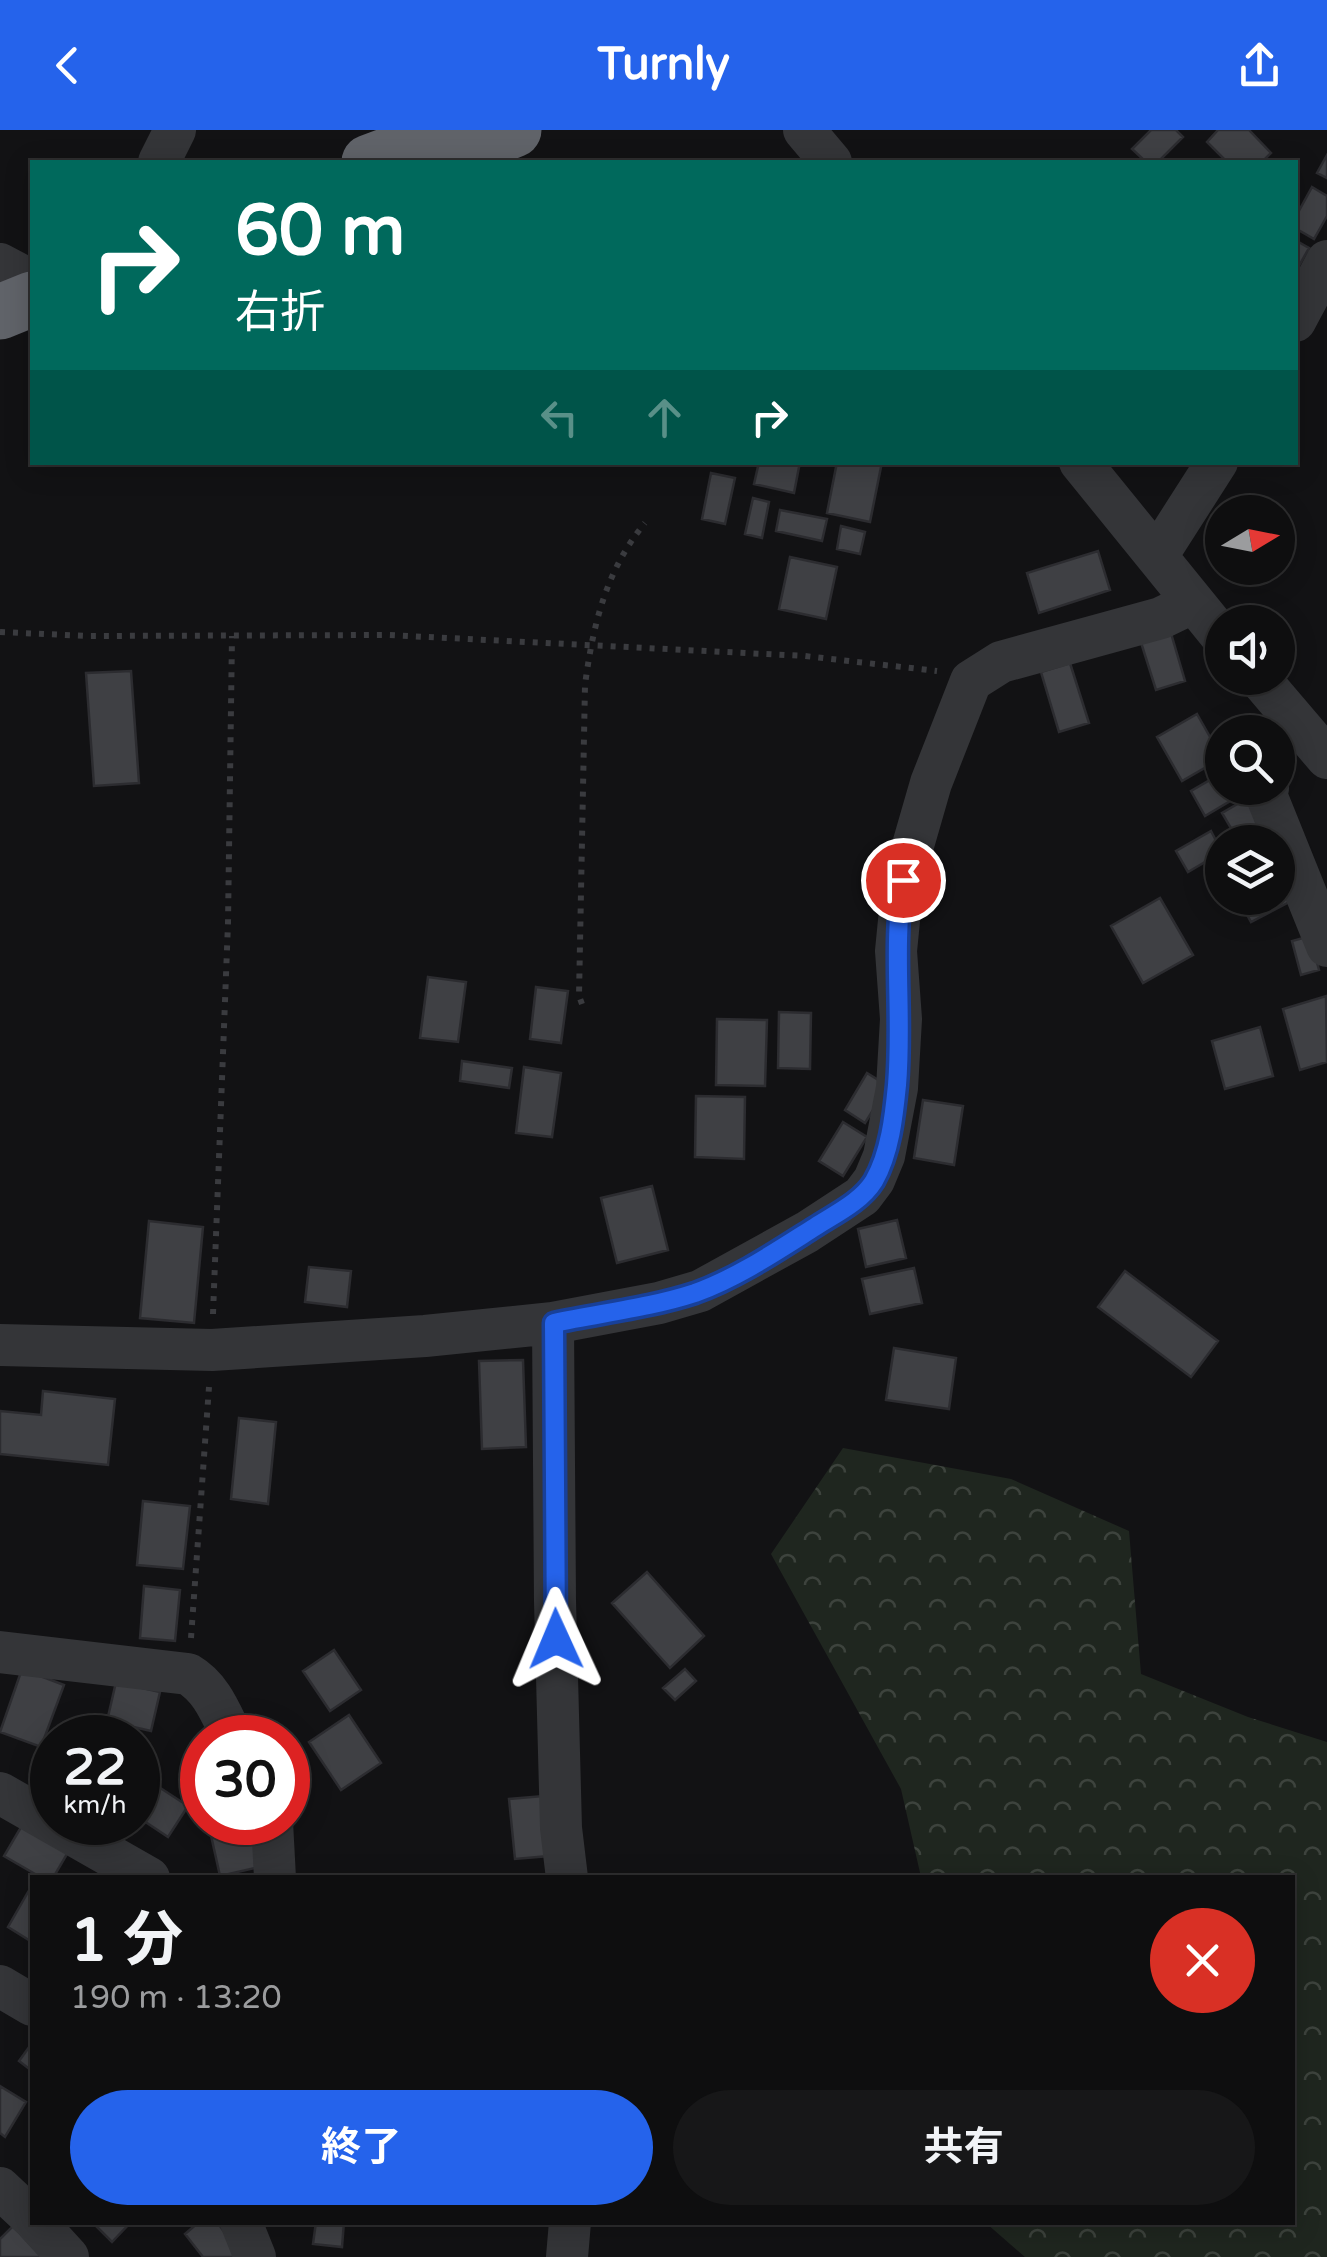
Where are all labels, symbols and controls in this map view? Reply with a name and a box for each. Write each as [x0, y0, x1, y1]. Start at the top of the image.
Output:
icon: back [40, 38, 95, 93]
text: Turnly [597, 38, 730, 92]
icon: share [1232, 38, 1287, 93]
text: 60 m [235, 190, 405, 274]
icon: right [70, 200, 200, 330]
text: 右折 [235, 286, 325, 340]
icon: left [532, 390, 587, 445]
icon: ahead [637, 390, 692, 445]
icon: right [742, 390, 797, 445]
north arrow [1205, 495, 1295, 585]
map controls [1205, 495, 1295, 915]
button: sound [1205, 605, 1295, 695]
button: search [1205, 715, 1295, 805]
button: layers [1205, 825, 1295, 915]
pin [861, 838, 946, 923]
icon: arrive [876, 853, 931, 908]
position arrow [504, 1587, 608, 1691]
speed limit sign: 30 [180, 1715, 310, 1845]
text: 22 [64, 1738, 126, 1798]
text: km/h [64, 1790, 126, 1820]
text: 1 分 [70, 1905, 183, 1977]
button: close [1150, 1908, 1255, 2013]
text: 190 m · 13:20 [70, 1979, 282, 2017]
button: 終了 [70, 2090, 653, 2205]
button: 共有 [673, 2090, 1255, 2205]

